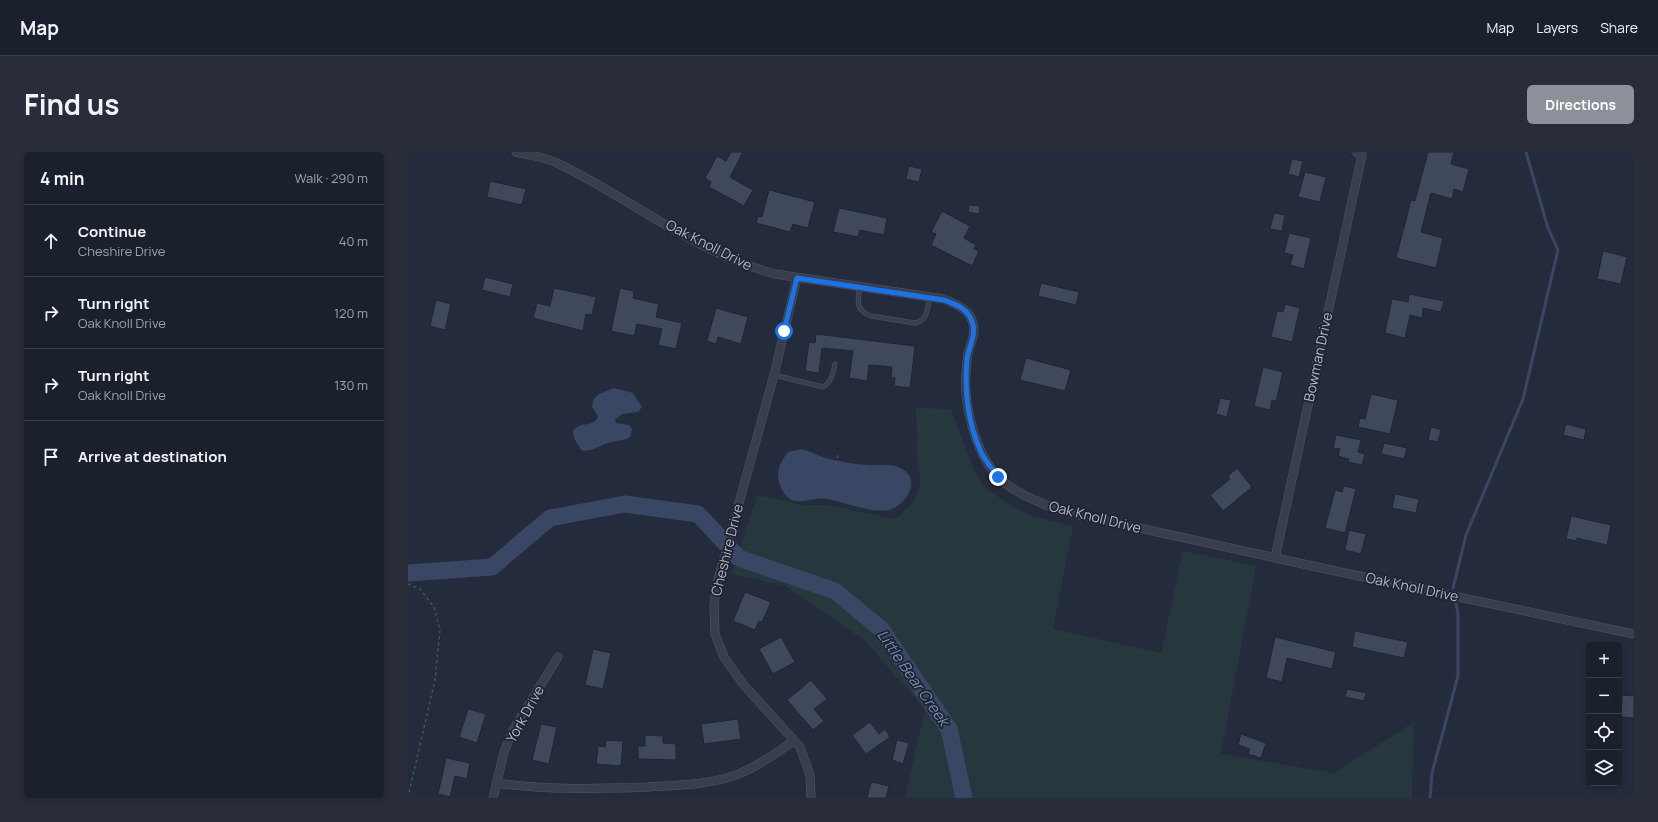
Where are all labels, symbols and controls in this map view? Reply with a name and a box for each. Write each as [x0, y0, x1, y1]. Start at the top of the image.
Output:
text: Map [20, 15, 59, 41]
text: Map [1486, 18, 1514, 37]
text: Layers [1536, 18, 1578, 37]
text: Share [1600, 18, 1638, 37]
text: Find us [24, 85, 119, 123]
button: Directions [1527, 85, 1634, 124]
text: 4 min [40, 167, 84, 190]
text: Walk · 290 m [295, 169, 368, 187]
street label: Oak Knoll Drive [663, 215, 756, 274]
text: Continue [78, 221, 146, 242]
icon: ahead [40, 230, 62, 252]
text: 40 m [339, 232, 368, 250]
text: Cheshire Drive [78, 242, 165, 260]
text: Turn right [78, 293, 149, 314]
icon: right [40, 302, 62, 324]
text: 120 m [334, 304, 368, 322]
street label: Bowman Drive [1299, 310, 1336, 403]
text: Oak Knoll Drive [78, 314, 166, 332]
route start [775, 322, 793, 340]
text: Turn right [78, 365, 149, 386]
icon: right [40, 374, 62, 396]
text: 130 m [334, 376, 368, 394]
text: Oak Knoll Drive [78, 386, 166, 404]
icon: arrive [40, 446, 62, 468]
text: Arrive at destination [78, 446, 227, 467]
route end [989, 468, 1007, 486]
street label: Oak Knoll Drive [1047, 496, 1143, 537]
street label: Cheshire Drive [706, 502, 747, 598]
street label: Oak Knoll Drive [1364, 567, 1460, 606]
water label: Little Bear Creek [872, 625, 956, 732]
map controls [1586, 642, 1622, 786]
button: + [1586, 642, 1622, 678]
button: − [1586, 678, 1622, 714]
street label: York Drive [501, 682, 548, 746]
button: locate [1586, 714, 1622, 750]
button: layers [1586, 750, 1622, 786]

